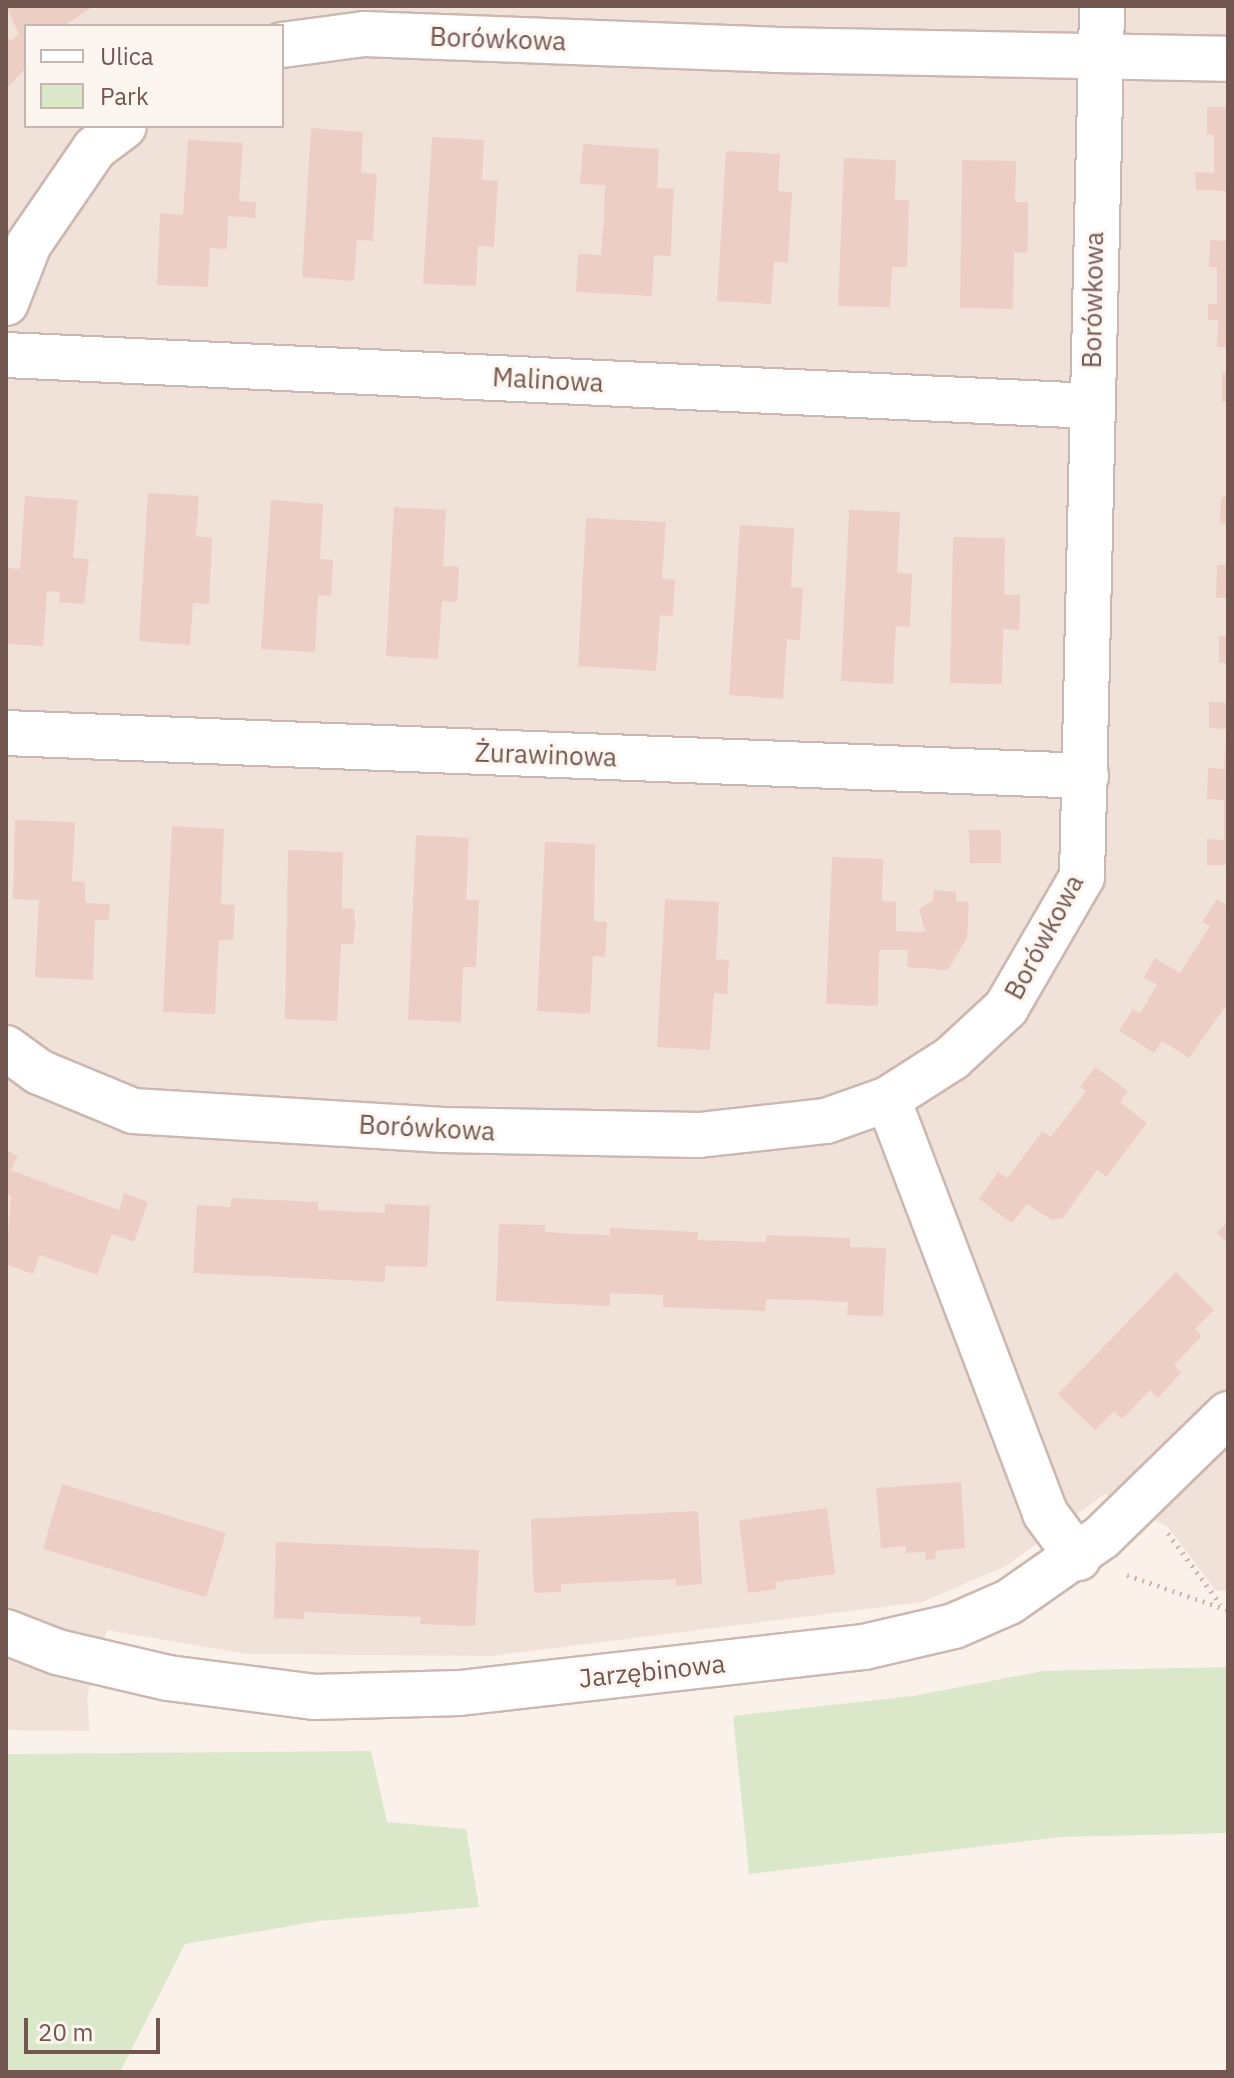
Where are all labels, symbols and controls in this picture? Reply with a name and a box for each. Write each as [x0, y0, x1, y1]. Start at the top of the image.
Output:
street label: Borówkowa [429, 21, 567, 57]
legend [24, 24, 284, 128]
text: Ulica [100, 40, 154, 72]
text: Park [100, 80, 149, 112]
street label: Borówkowa [1076, 231, 1110, 369]
street label: Malinowa [492, 362, 604, 398]
street label: Żurawinowa [474, 737, 618, 773]
street label: Borówkowa [998, 869, 1090, 1005]
street label: Borówkowa [358, 1109, 496, 1147]
street label: Jarzębinowa [577, 1648, 727, 1694]
scale bar [28, 2002, 164, 2052]
text: 20 m [38, 2016, 93, 2048]

